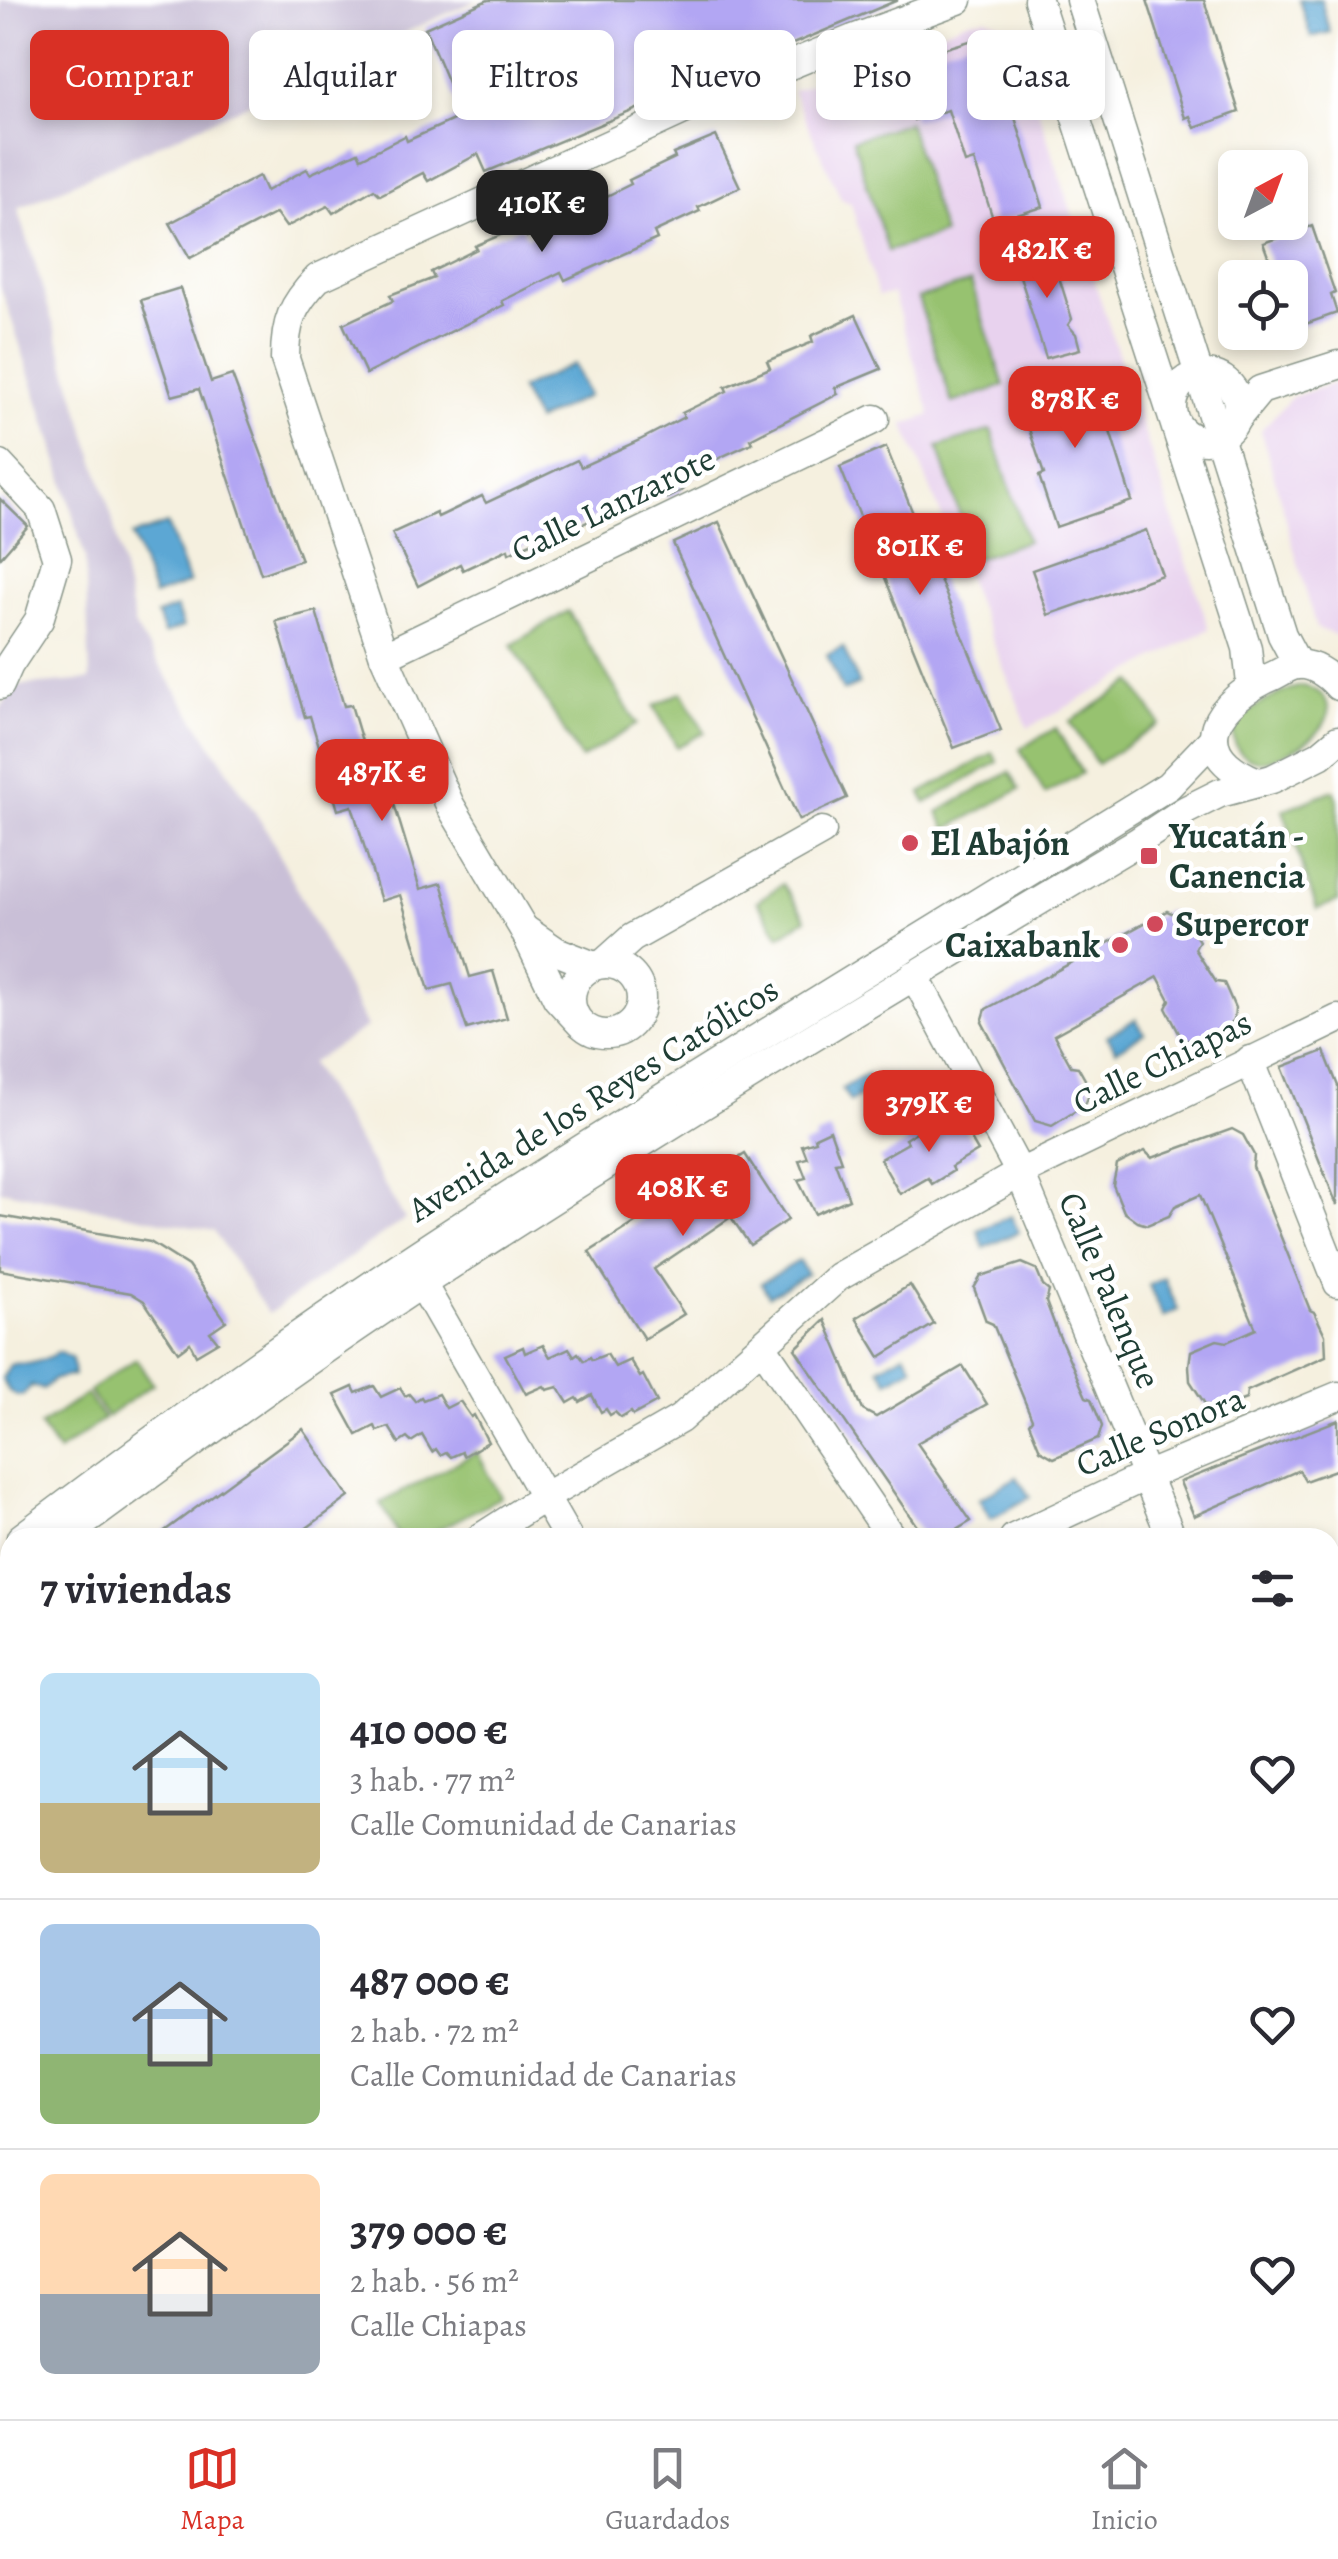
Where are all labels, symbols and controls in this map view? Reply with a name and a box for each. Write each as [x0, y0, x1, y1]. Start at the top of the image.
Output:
chip: Comprar [30, 30, 229, 120]
chip: Alquilar [249, 30, 432, 120]
chip: Filtros [452, 30, 614, 120]
chip: Nuevo [634, 30, 796, 120]
chip: Piso [816, 30, 947, 120]
chip: Casa [967, 30, 1105, 120]
north arrow [1218, 150, 1308, 240]
map controls [1218, 150, 1308, 350]
pin: 410K € [461, 170, 623, 255]
text: 410K € [498, 180, 586, 224]
pin: 482K € [966, 216, 1128, 301]
text: 482K € [1002, 226, 1092, 270]
button: locate [1218, 260, 1308, 350]
pin: 878K € [994, 366, 1156, 451]
text: 878K € [1030, 376, 1120, 420]
street label: Calle Lanzarote [503, 434, 723, 574]
pin: 801K € [839, 513, 1001, 598]
text: 801K € [876, 523, 964, 567]
pin: 487K € [301, 739, 463, 824]
text: 487K € [337, 749, 427, 793]
place label: Yucatán - Canencia [1168, 812, 1305, 900]
place label: El Abajón [930, 819, 1070, 867]
marker: El Abajón [899, 832, 921, 854]
marker: Yucatán - Canencia [1138, 845, 1160, 867]
place label: Supercor [1175, 900, 1309, 948]
marker: Supercor [1144, 913, 1166, 935]
place label: Caixabank [945, 921, 1100, 969]
marker: Caixabank [1109, 934, 1131, 956]
street label: Avenida de los Reyes Católicos [397, 965, 788, 1234]
street label: Calle Chiapas [1064, 998, 1260, 1126]
pin: 379K € [848, 1070, 1010, 1155]
text: 379K € [885, 1080, 973, 1124]
pin: 408K € [602, 1154, 764, 1239]
text: 408K € [637, 1164, 729, 1208]
street label: Calle Palenque [1047, 1184, 1173, 1396]
street label: Calle Sonora [1068, 1374, 1252, 1488]
text: 7 viviendas [40, 1560, 232, 1617]
icon: filters [1245, 1561, 1300, 1616]
text: 410 000 € [350, 1701, 508, 1758]
icon: home [120, 1713, 240, 1833]
icon: heart [1245, 1746, 1300, 1801]
text: 3 hab. · 77 m² [350, 1758, 515, 1802]
text: Calle Comunidad de Canarias [350, 1802, 737, 1846]
text: 487 000 € [350, 1952, 510, 2009]
icon: home [120, 1964, 240, 2084]
icon: heart [1245, 1997, 1300, 2052]
text: 2 hab. · 72 m² [350, 2009, 519, 2053]
text: Calle Comunidad de Canarias [350, 2053, 737, 2097]
text: 379 000 € [350, 2202, 508, 2259]
icon: home [120, 2214, 240, 2334]
icon: heart [1245, 2247, 1300, 2302]
text: 2 hab. · 56 m² [350, 2259, 519, 2303]
text: Calle Chiapas [350, 2303, 527, 2347]
tab: Mapa [180, 2441, 245, 2539]
tab: Guardados [605, 2441, 730, 2539]
tab: Inicio [1091, 2441, 1158, 2539]

